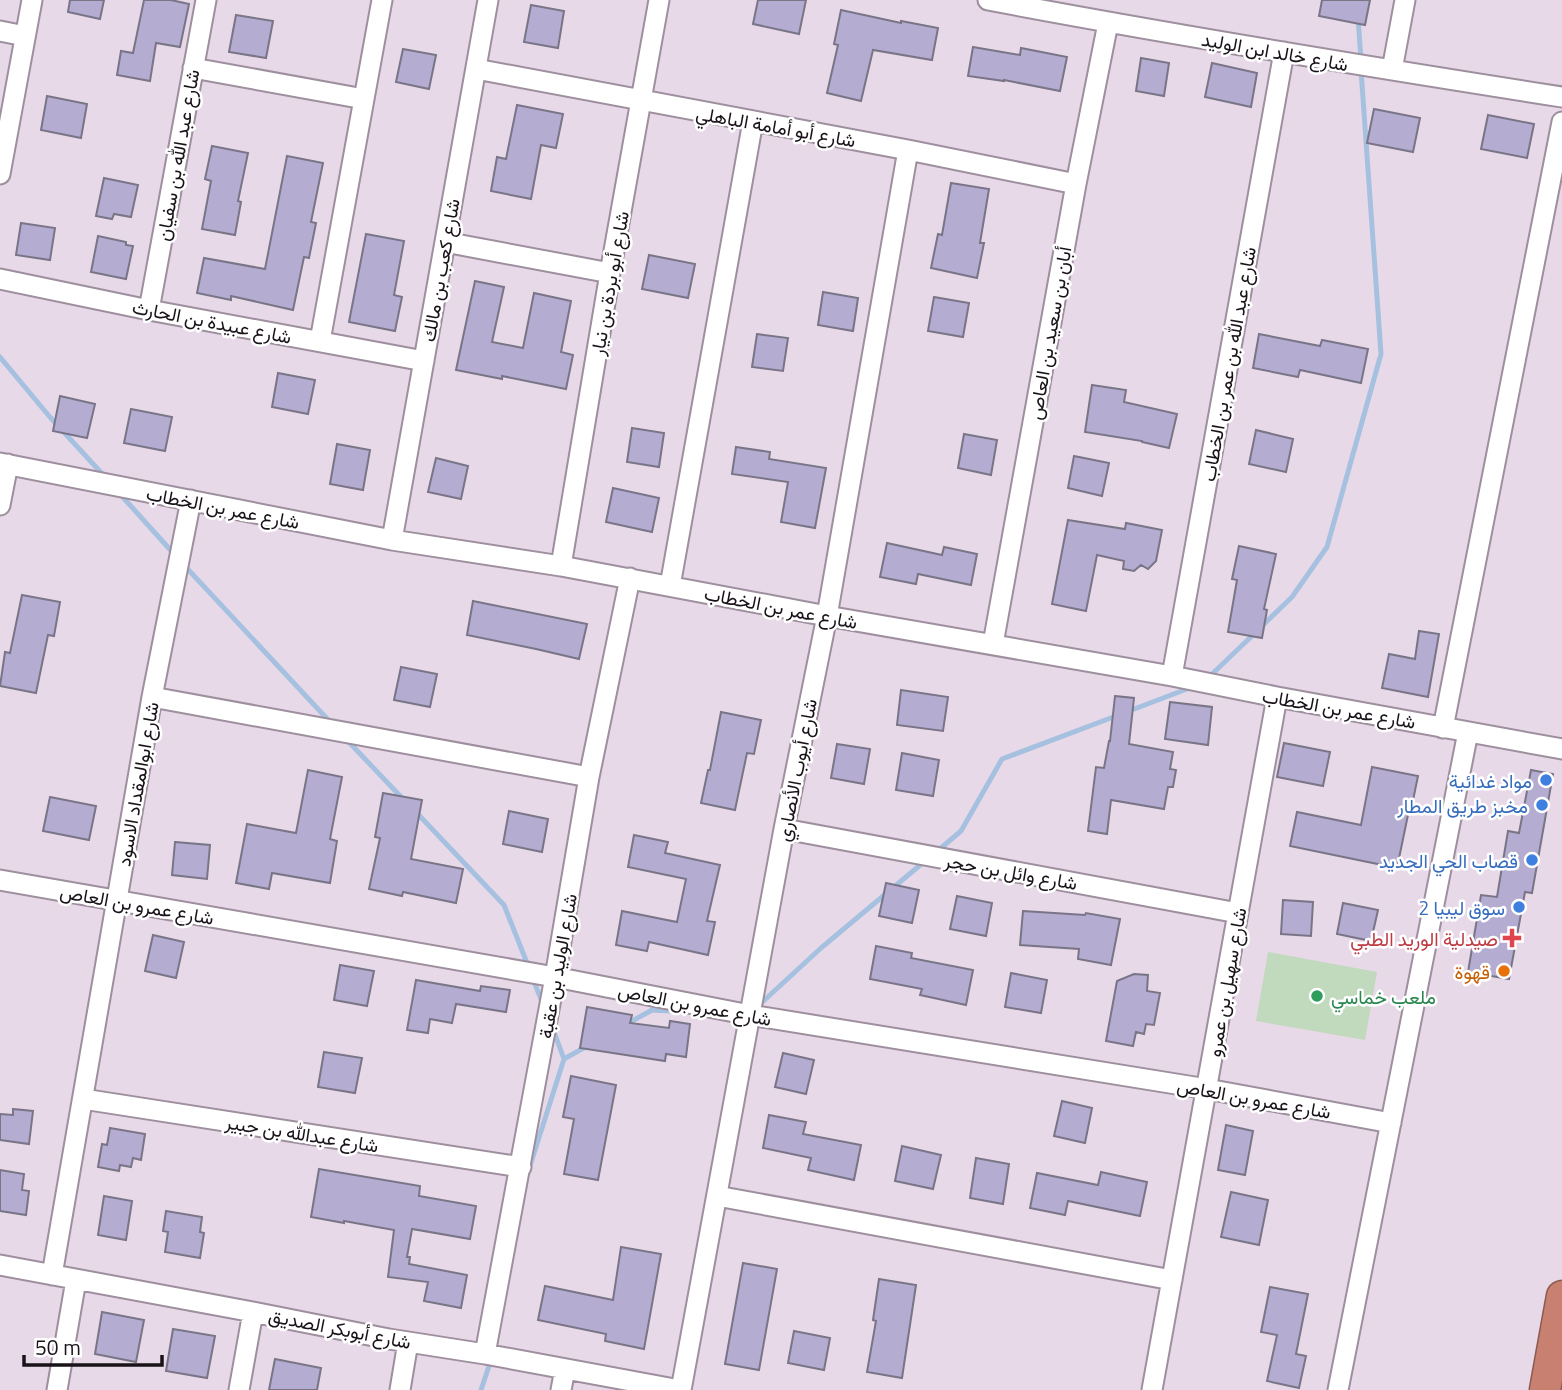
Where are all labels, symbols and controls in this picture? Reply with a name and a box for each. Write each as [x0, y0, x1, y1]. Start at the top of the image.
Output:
street label: شارع خالد ابن الوليد [1199, 24, 1351, 78]
street label: شارع عبد الله بن سفيان [148, 67, 206, 243]
street label: شارع أبو أمامة الباهلي [693, 98, 858, 156]
street label: شارع كعب بن مالك [413, 196, 467, 344]
street label: شارع أبو بردة بن نيار [582, 209, 636, 358]
street label: أبان بن سعيد بن العاص [1019, 244, 1079, 422]
street label: شارع عبد الله بن عمر بن الخطاب [1193, 244, 1263, 484]
street label: شارع عبيدة بن الحارث [130, 291, 294, 351]
street label: شارع عمر بن الخطاب [144, 478, 302, 536]
street label: شارع عمر بن الخطاب [702, 578, 860, 636]
street label: شارع عمر بن الخطاب [1260, 680, 1418, 736]
street label: شارع أيوب الأنصاري [768, 696, 826, 844]
street label: شارع ابوالمقداد الاسود [108, 699, 166, 869]
place label: مواد غدائية [1449, 766, 1532, 795]
marker: مواد غدائية [1538, 772, 1554, 788]
place label: مخبز طريق المطار [1396, 791, 1528, 820]
marker: مخبز طريق المطار [1534, 797, 1550, 813]
street label: شارع وائل بن حجر [941, 845, 1080, 897]
place label: قصاب الحي الجديد [1379, 846, 1518, 877]
marker: قصاب الحي الجديد [1524, 852, 1540, 868]
street label: شارع عمرو بن العاص [58, 876, 216, 932]
street label: شارع الوليد بن عقبة [530, 891, 584, 1041]
place label: سوق ليبيا 2 [1419, 893, 1505, 922]
marker: سوق ليبيا 2 [1511, 899, 1527, 915]
street label: شارع سهيل بن عمرو [1199, 905, 1253, 1059]
place label: صيدلية الوريد الطبي [1350, 924, 1498, 955]
marker: صيدلية الوريد الطبي [1504, 930, 1520, 946]
place label: قهوة [1455, 957, 1490, 986]
marker: قهوة [1496, 963, 1512, 979]
street label: شارع عمرو بن العاص [616, 975, 774, 1033]
place label: ملعب خماسي [1331, 982, 1436, 1013]
marker: ملعب خماسي [1309, 988, 1325, 1004]
street label: شارع عمرو بن العاص [1175, 1070, 1333, 1126]
street label: شارع عبدالله بن جبير [222, 1106, 381, 1159]
street label: شارع أبوبكر الصديق [266, 1300, 414, 1356]
scale bar [24, 1324, 163, 1368]
text: 50 m [35, 1331, 81, 1363]

